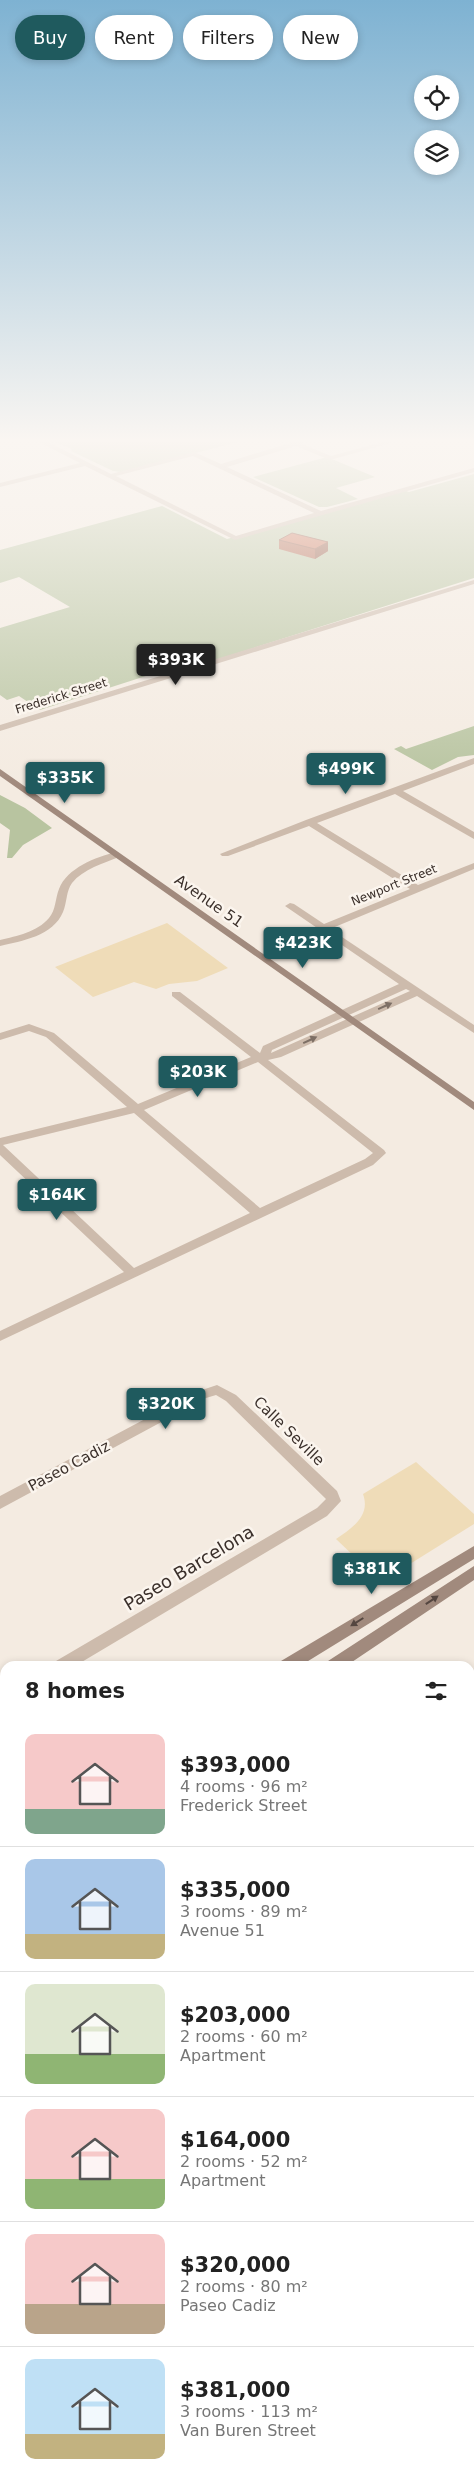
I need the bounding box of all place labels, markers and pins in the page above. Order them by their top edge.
pin: $393K [141,644,211,686]
pin: $499K [311,752,381,795]
pin: $335K [30,762,100,804]
pin: $423K [268,926,338,969]
pin: $203K [163,1056,233,1098]
pin: $164K [22,1178,92,1221]
pin: $320K [131,1388,201,1430]
pin: $381K [337,1552,407,1595]

